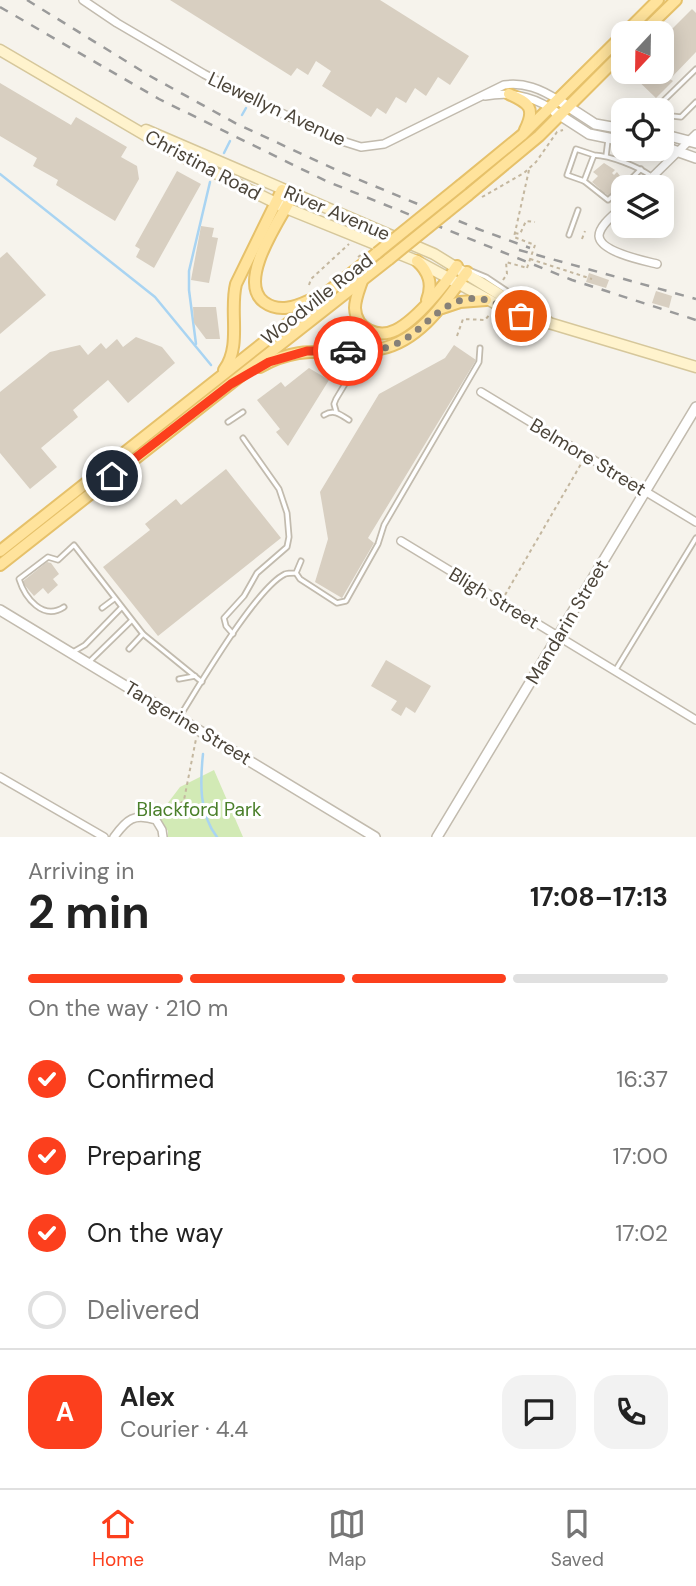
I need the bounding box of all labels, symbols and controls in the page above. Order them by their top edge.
north arrow [611,21,674,84]
map controls [611,21,674,238]
street label: Llewellyn Avenue [204,66,350,152]
button: locate [611,98,674,161]
street label: Christina Road [141,124,265,206]
button: layers [611,175,674,238]
street label: River Avenue [280,179,394,247]
street label: Woodville Road [256,248,378,350]
pin [491,286,551,346]
icon: bag [502,297,540,335]
courier [313,316,383,386]
icon: car [329,332,367,370]
street label: Belmore Street [525,413,651,501]
pin [82,446,142,506]
icon: home [93,457,131,495]
street label: Mandarin Street [520,555,614,689]
street label: Bligh Street [444,561,544,635]
street label: Tangerine Street [120,675,256,771]
park label: Blackford Park [137,797,262,822]
text: Arriving in [28,856,134,886]
text: 17:08–17:13 [530,880,668,914]
text: 2 min [28,882,150,942]
text: On the way · 210 m [28,993,228,1023]
icon: check [28,1060,66,1098]
text: Confirmed [87,1062,214,1096]
text: 16:37 [616,1064,668,1094]
icon: check [28,1137,66,1175]
text: Preparing [87,1139,202,1173]
text: 17:00 [612,1141,668,1171]
icon: check [28,1214,66,1252]
text: On the way [87,1216,223,1250]
text: 17:02 [615,1218,668,1248]
text: Delivered [87,1293,200,1327]
button: chat [502,1375,576,1449]
button: phone [594,1375,668,1449]
text: Alex [120,1380,175,1414]
text: A [56,1395,74,1429]
text: Courier · 4.4 [120,1414,248,1444]
tab: Home [92,1505,144,1572]
tab: Map [328,1505,366,1572]
tab: Saved [551,1505,604,1572]

